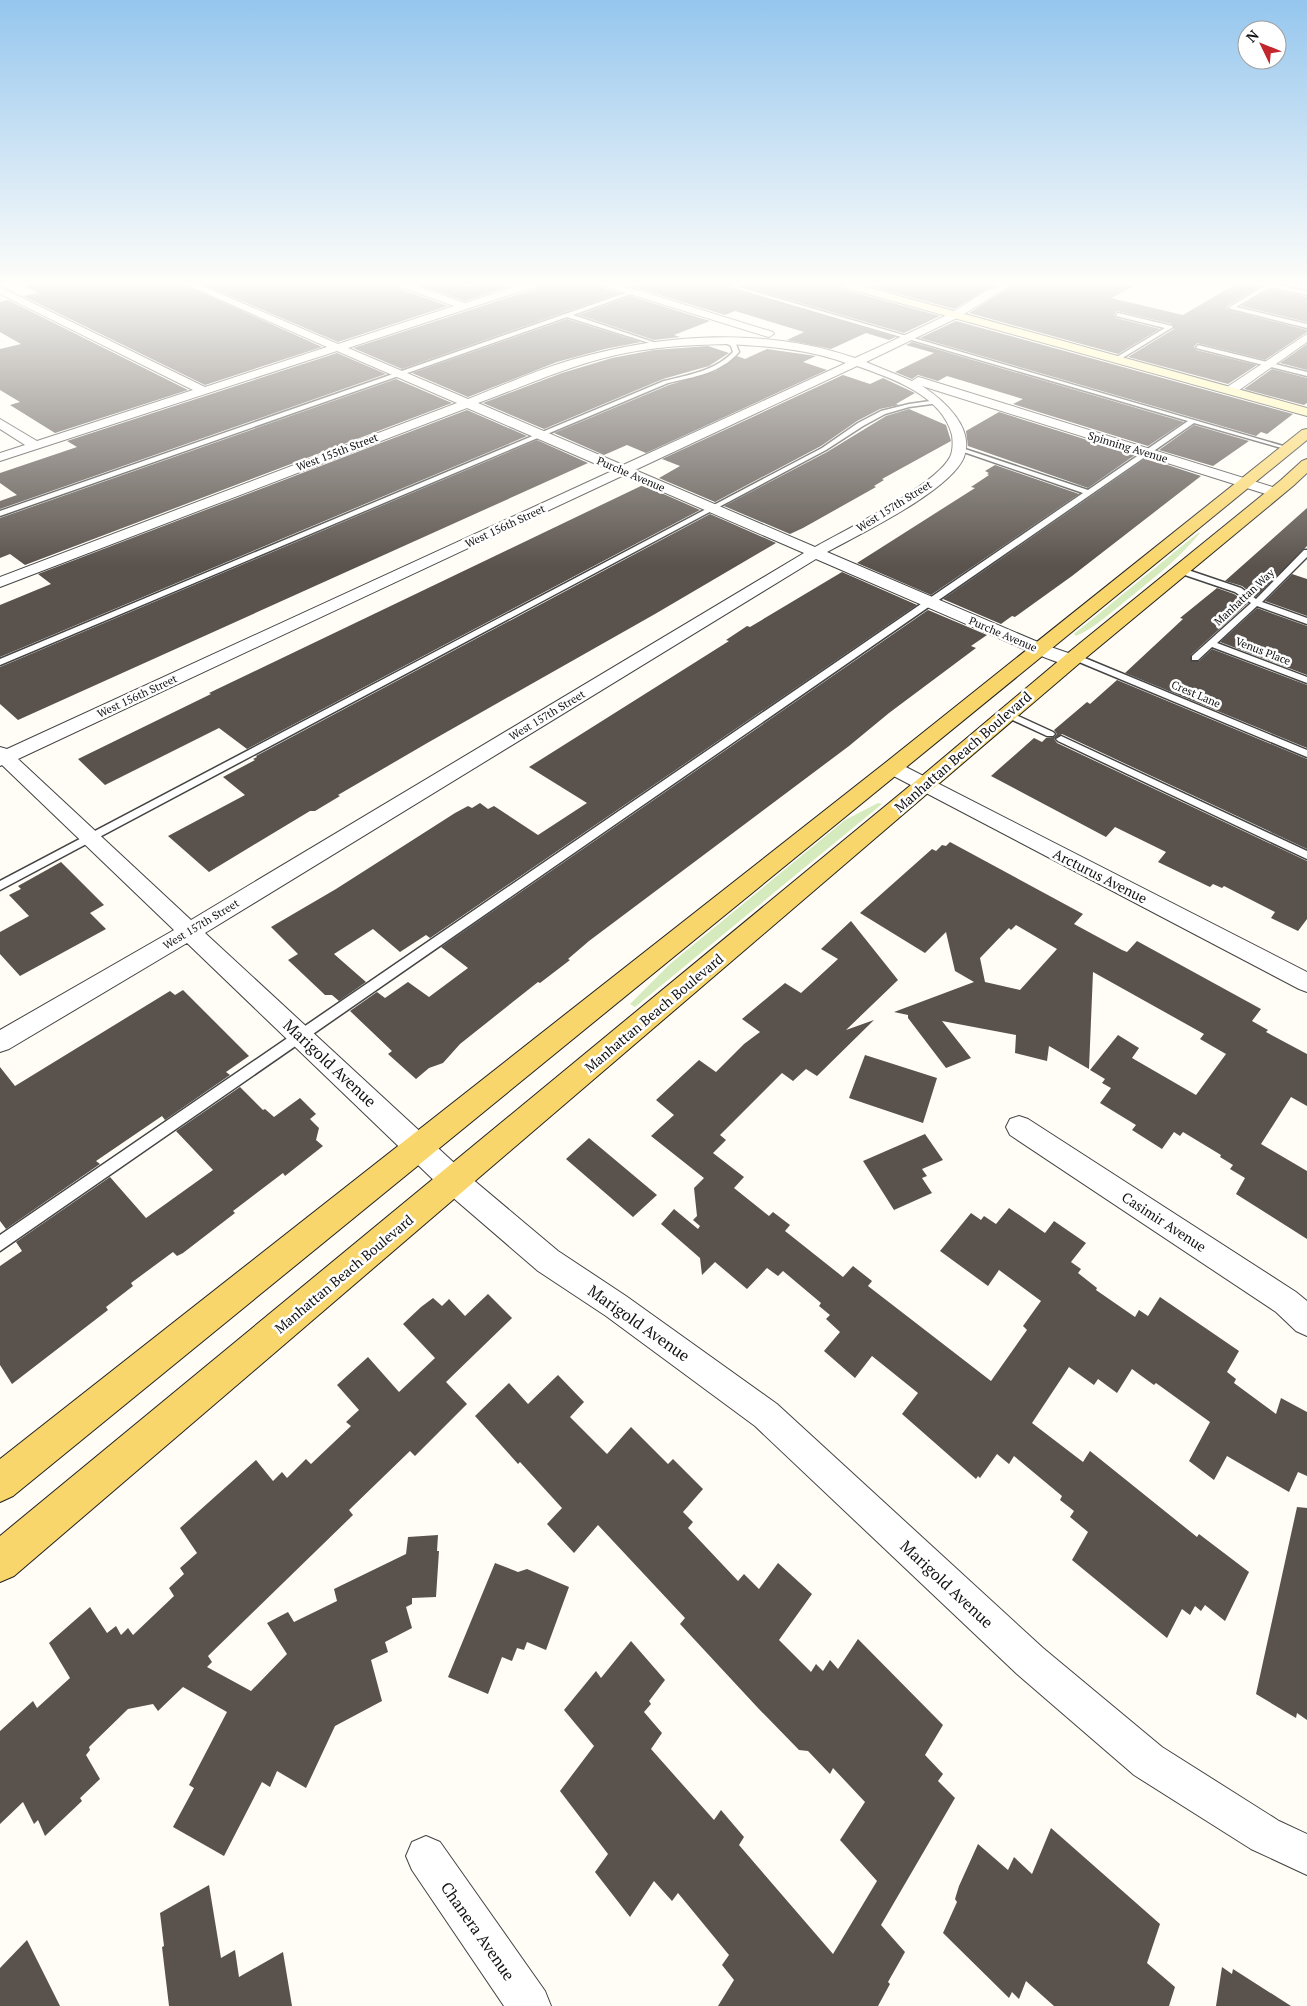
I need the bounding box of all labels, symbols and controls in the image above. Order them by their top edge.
north arrow [1237,20,1287,70]
text: N [1242,25,1263,46]
street label: Spinning Avenue [1086,428,1170,466]
street label: West 155th Street [294,430,380,474]
street label: Purche Avenue [595,453,668,495]
street label: West 157th Street [854,477,934,535]
street label: West 156th Street [463,501,547,551]
street label: Manhattan Way [1211,565,1277,628]
street label: Purche Avenue [967,613,1040,655]
street label: Venus Place [1233,634,1293,668]
street label: West 156th Street [95,671,179,721]
street label: Crest Lane [1169,677,1223,711]
street label: West 157th Street [506,687,588,743]
street label: Manhattan Beach Boulevard [890,687,1035,816]
street label: Arcturus Avenue [1050,844,1150,907]
street label: West 157th Street [160,896,242,952]
street label: Manhattan Beach Boulevard [580,949,727,1076]
street label: Marigold Avenue [279,1014,381,1112]
street label: Casimir Avenue [1118,1187,1210,1256]
street label: Manhattan Beach Boulevard [270,1210,417,1337]
street label: Marigold Avenue [584,1280,694,1366]
street label: Marigold Avenue [896,1535,998,1633]
street label: Chanera Avenue [436,1877,520,1985]

